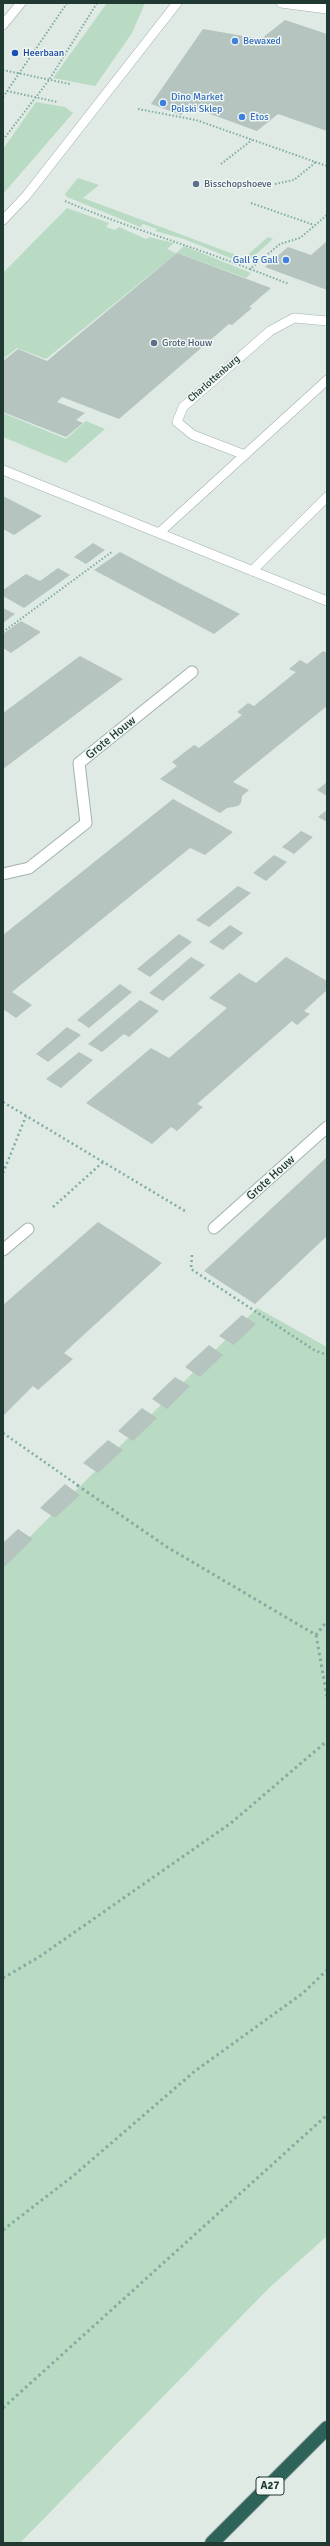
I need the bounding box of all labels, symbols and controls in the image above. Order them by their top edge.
place label: Bewaxed [243,35,281,47]
marker: Bewaxed [230,36,240,46]
place label: Heerbaan [23,47,64,59]
marker: Heerbaan [10,48,20,58]
place label: Dino Market Polski Sklep [171,91,223,114]
marker: Dino Market Polski Sklep [158,98,168,108]
place label: Etos [250,111,269,123]
marker: Etos [237,112,247,122]
place label: Bisschopshoeve [204,178,271,190]
marker: Bisschopshoeve [191,179,201,189]
place label: Gall & Gall [233,254,278,266]
marker: Gall & Gall [281,255,291,265]
place label: Grote Houw [162,337,212,349]
marker: Grote Houw [149,338,159,348]
street label: Charlottenburg [185,353,243,405]
street label: Grote Houw [83,713,139,763]
street label: Grote Houw [244,1152,298,1204]
road number: A27 [256,2477,284,2495]

